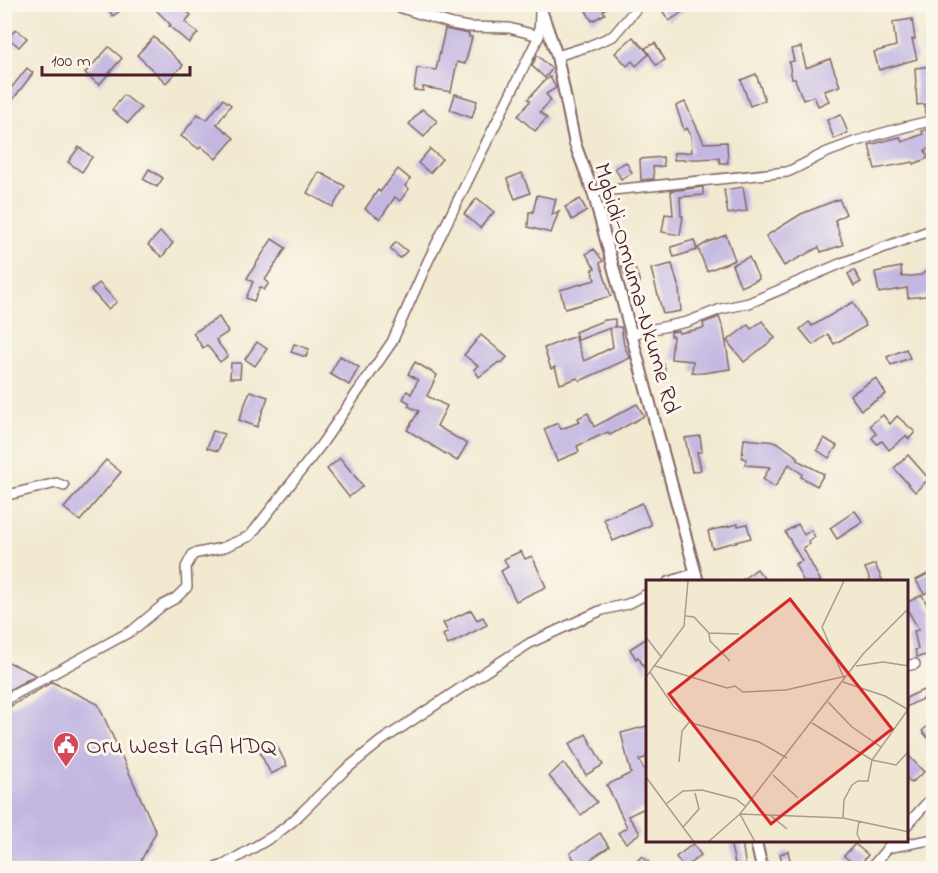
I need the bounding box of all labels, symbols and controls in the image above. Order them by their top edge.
scale bar [42,39,190,77]
text: 100 m [51,49,91,75]
street label: Mgbidi-Omuma-Nkume Rd [583,159,688,419]
inset map [646,580,908,843]
public building icon: Oru West LGA HDQ [51,730,81,768]
place label: Oru West LGA HDQ [86,730,277,765]

